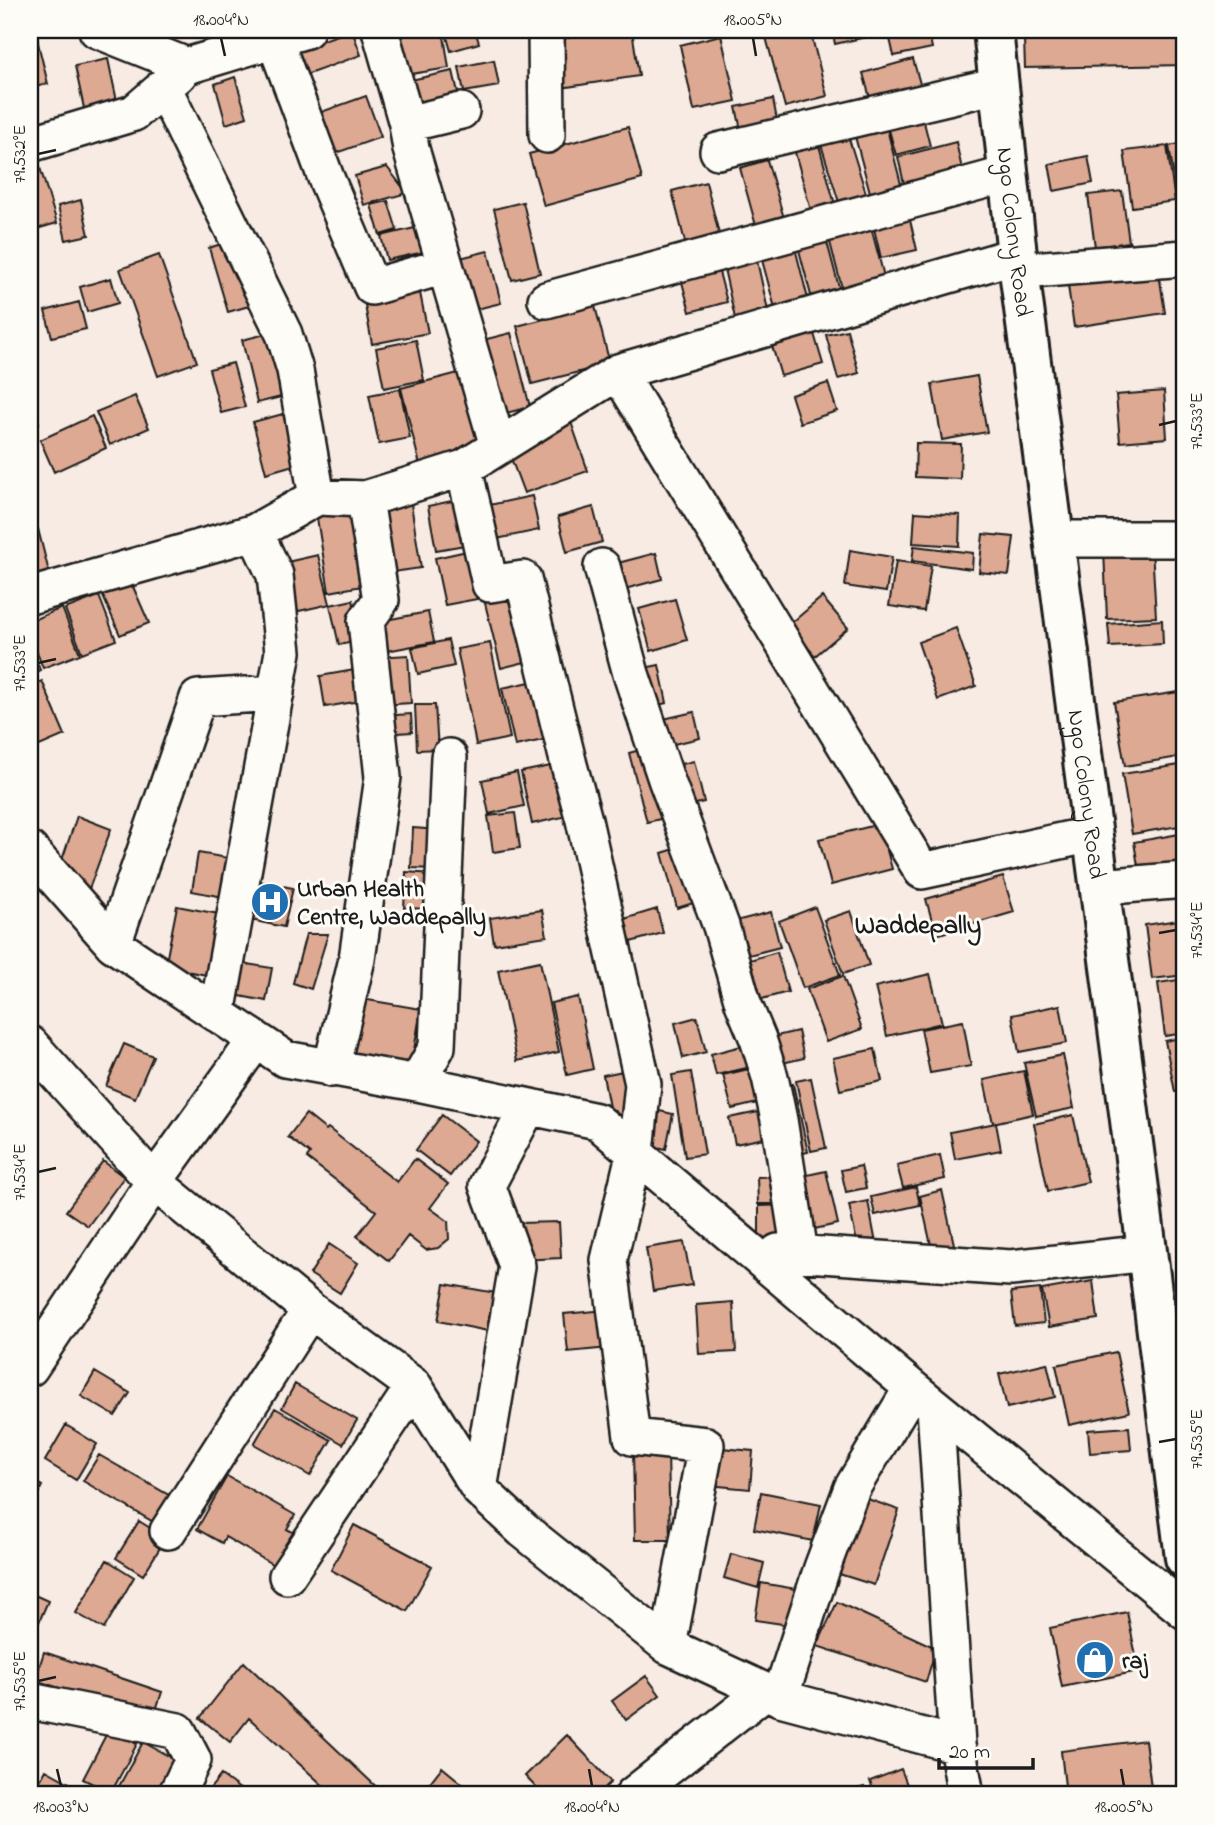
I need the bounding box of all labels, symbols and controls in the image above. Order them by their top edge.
text: 18.004°N [193,8,249,34]
text: 18.005°N [724,8,782,34]
text: 79.532°E [8,124,34,183]
street label: Ngo Colony Road [986,146,1040,319]
text: 79.533°E [1185,392,1211,450]
text: 79.533°E [8,634,34,692]
street label: Ngo Colony Road [1057,708,1113,882]
place label: Urban Health Centre, Waddepally [297,873,486,937]
hospital icon: Urban Health Centre, Waddepally [249,881,291,923]
text: 79.534°E [1185,901,1211,959]
district label: Waddepally [855,908,981,946]
text: 79.534°E [8,1143,34,1201]
text: 79.535°E [1185,1409,1211,1469]
shop icon: raj [1074,1639,1116,1681]
place label: raj [1122,1645,1148,1680]
text: 79.535°E [8,1651,34,1711]
scale bar [939,1727,1033,1771]
text: 20 m [949,1738,990,1768]
text: 18.003°N [33,1795,89,1821]
text: 18.004°N [564,1795,620,1821]
text: 18.005°N [1095,1795,1153,1821]

